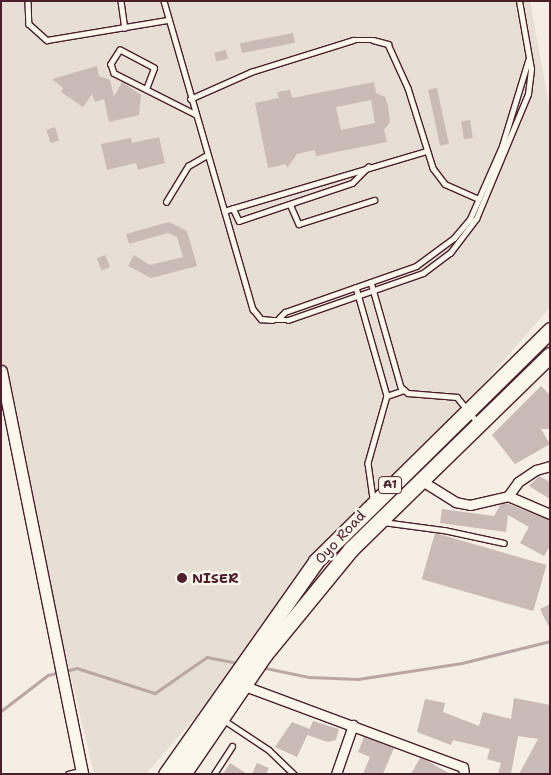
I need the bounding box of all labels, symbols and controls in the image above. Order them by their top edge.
road number: A1 [378,476,402,494]
street label: Oyo Road [311,507,369,567]
place label: NISER [192,570,238,586]
marker: NISER [176,572,188,584]

